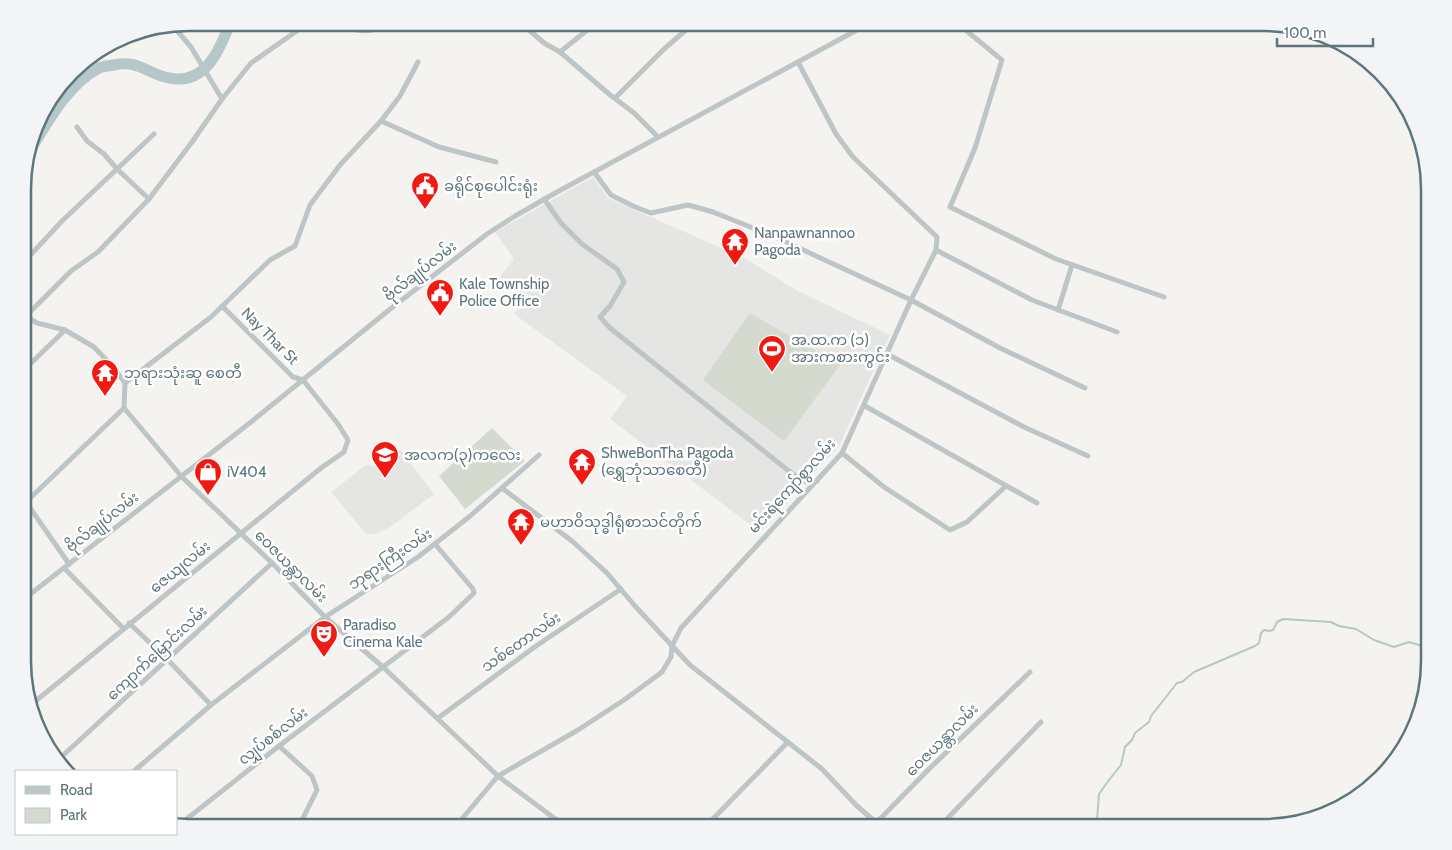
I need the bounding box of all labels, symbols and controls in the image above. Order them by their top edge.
scale bar [1277,15,1373,47]
text: 100 m [1284,24,1326,42]
public building icon: ခရိုင်စုပေါင်းရုံး [410,171,440,210]
place label: ခရိုင်စုပေါင်းရုံး [444,176,538,198]
place label: Nanpawnannoo Pagoda [754,224,855,259]
temple icon: Nanpawnannoo Pagoda [720,227,750,266]
street label: ဗိုလ်ချုပ်လမ်း [379,236,462,307]
place label: Kale Township Police Office [459,275,549,310]
public building icon: Kale Township Police Office [425,278,455,317]
street label: Nay Thar St [238,304,302,368]
place label: အ.ထ.က (၁) အားကစားကွင်း [791,331,890,368]
sports icon: အ.ထ.က (၁) အားကစားကွင်း [757,334,787,373]
temple icon: ဘုရားသုံးဆူ စေတီ [90,358,120,397]
place label: ဘုရားသုံးဆူ စေတီ [124,363,242,385]
street label: မင်းရဲကျော်စွာလမ်း [744,434,842,539]
school or university icon: အလက(၃)ကလေး [370,440,400,479]
place label: ShweBonTha Pagoda (ရွှေဘုံသာစေတီ) [601,444,734,482]
place label: အလက(၃)ကလေး [404,446,521,467]
temple icon: ShweBonTha Pagoda (ရွှေဘုံသာစေတီ) [567,447,597,486]
shop icon: iV404 [193,457,223,496]
place label: iV404 [227,463,267,481]
street label: ဗိုလ်ချုပ်လမ်း [61,487,144,558]
temple icon: မဟာဝိသုဒ္ဓါရုံစာသင်တိုက် [506,507,536,546]
place label: မဟာဝိသုဒ္ဓါရုံစာသင်တိုက် [540,512,702,534]
street label: ဘုရားကြီးလမ်း [344,524,437,596]
street label: ဝေဇယန္တာလမ်း [249,525,332,608]
street label: ဇေယျလမ်း [146,536,216,599]
street label: ကျောက်မြောင်းလမ်း [102,601,213,706]
street label: သစ်တောလမ်း [478,607,564,676]
place label: Paradiso Cinema Kale [343,616,423,651]
theatre icon: Paradiso Cinema Kale [309,619,339,658]
street label: ဝေဇယန္တာလမ်း [901,699,984,782]
street label: လျှပ်စစ်လမ်း [234,702,313,771]
legend [15,770,178,835]
text: Road [60,781,93,799]
text: Park [60,806,87,824]

